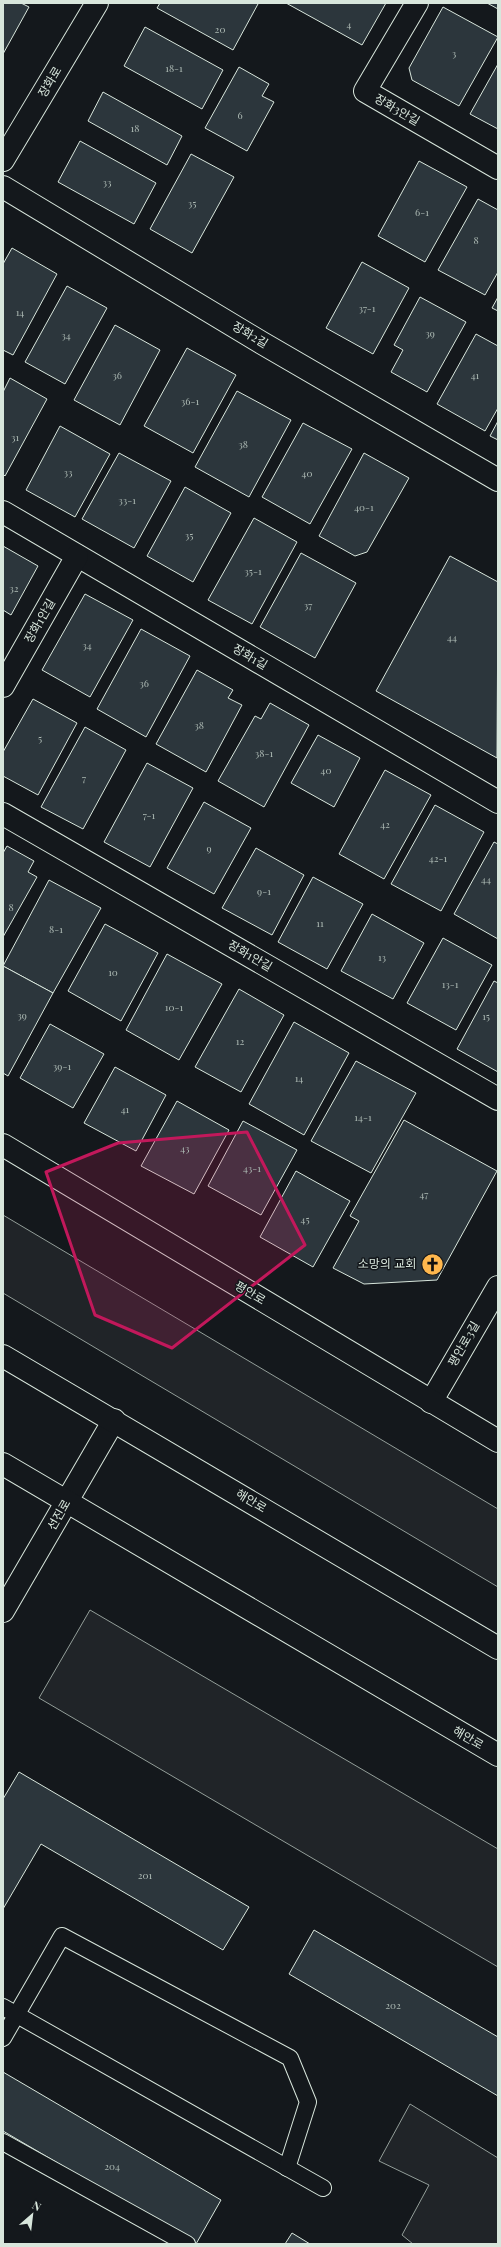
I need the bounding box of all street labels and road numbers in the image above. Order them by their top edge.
street label: 장화로 [34,63,65,100]
street label: 장화3안길 [372,90,423,128]
street label: 장화2길 [230,317,271,351]
street label: 장화1안길 [20,595,58,646]
street label: 장화1길 [230,640,271,672]
street label: 장화1안길 [225,936,276,974]
street label: 평안로 [232,1277,269,1308]
street label: 평안로3길 [444,1318,482,1369]
street label: 해안로 [233,1485,270,1516]
street label: 선진로 [43,1496,73,1533]
street label: 해안로 [450,1722,487,1752]

